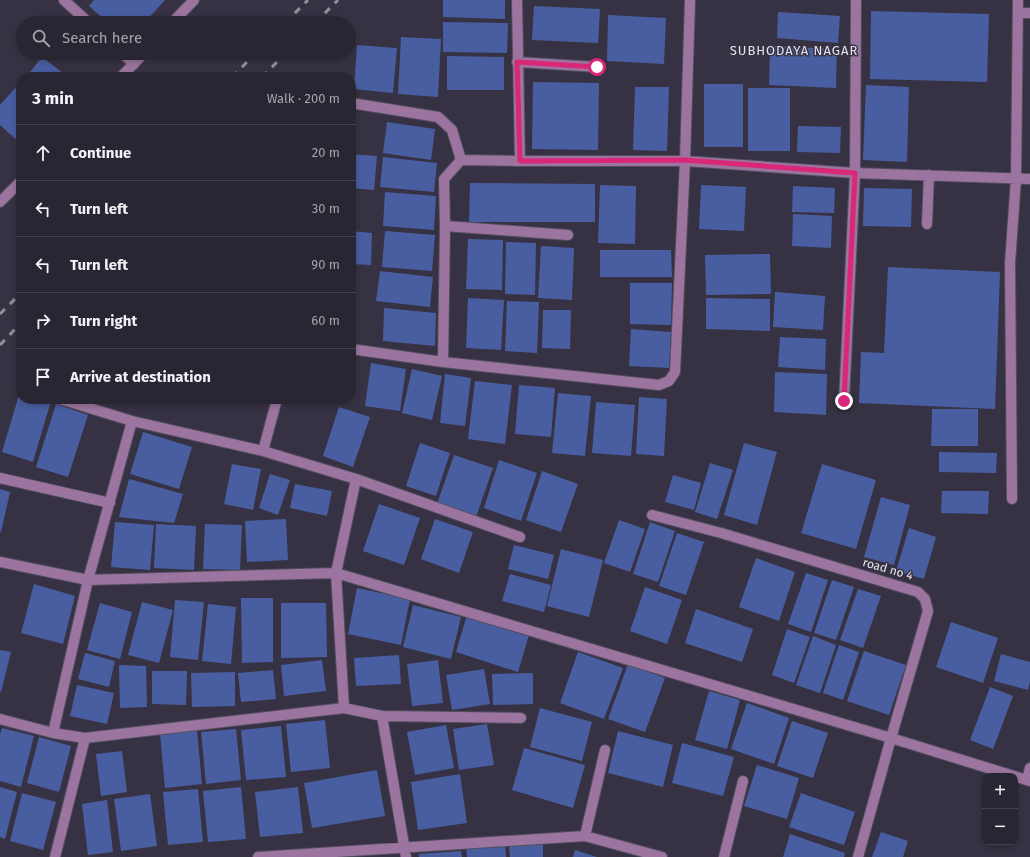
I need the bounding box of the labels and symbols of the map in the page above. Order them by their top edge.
district label: SUBHODAYA NAGAR [730,43,858,58]
route start [588,58,606,76]
route end [835,392,853,410]
street label: road no 4 [861,555,915,583]

